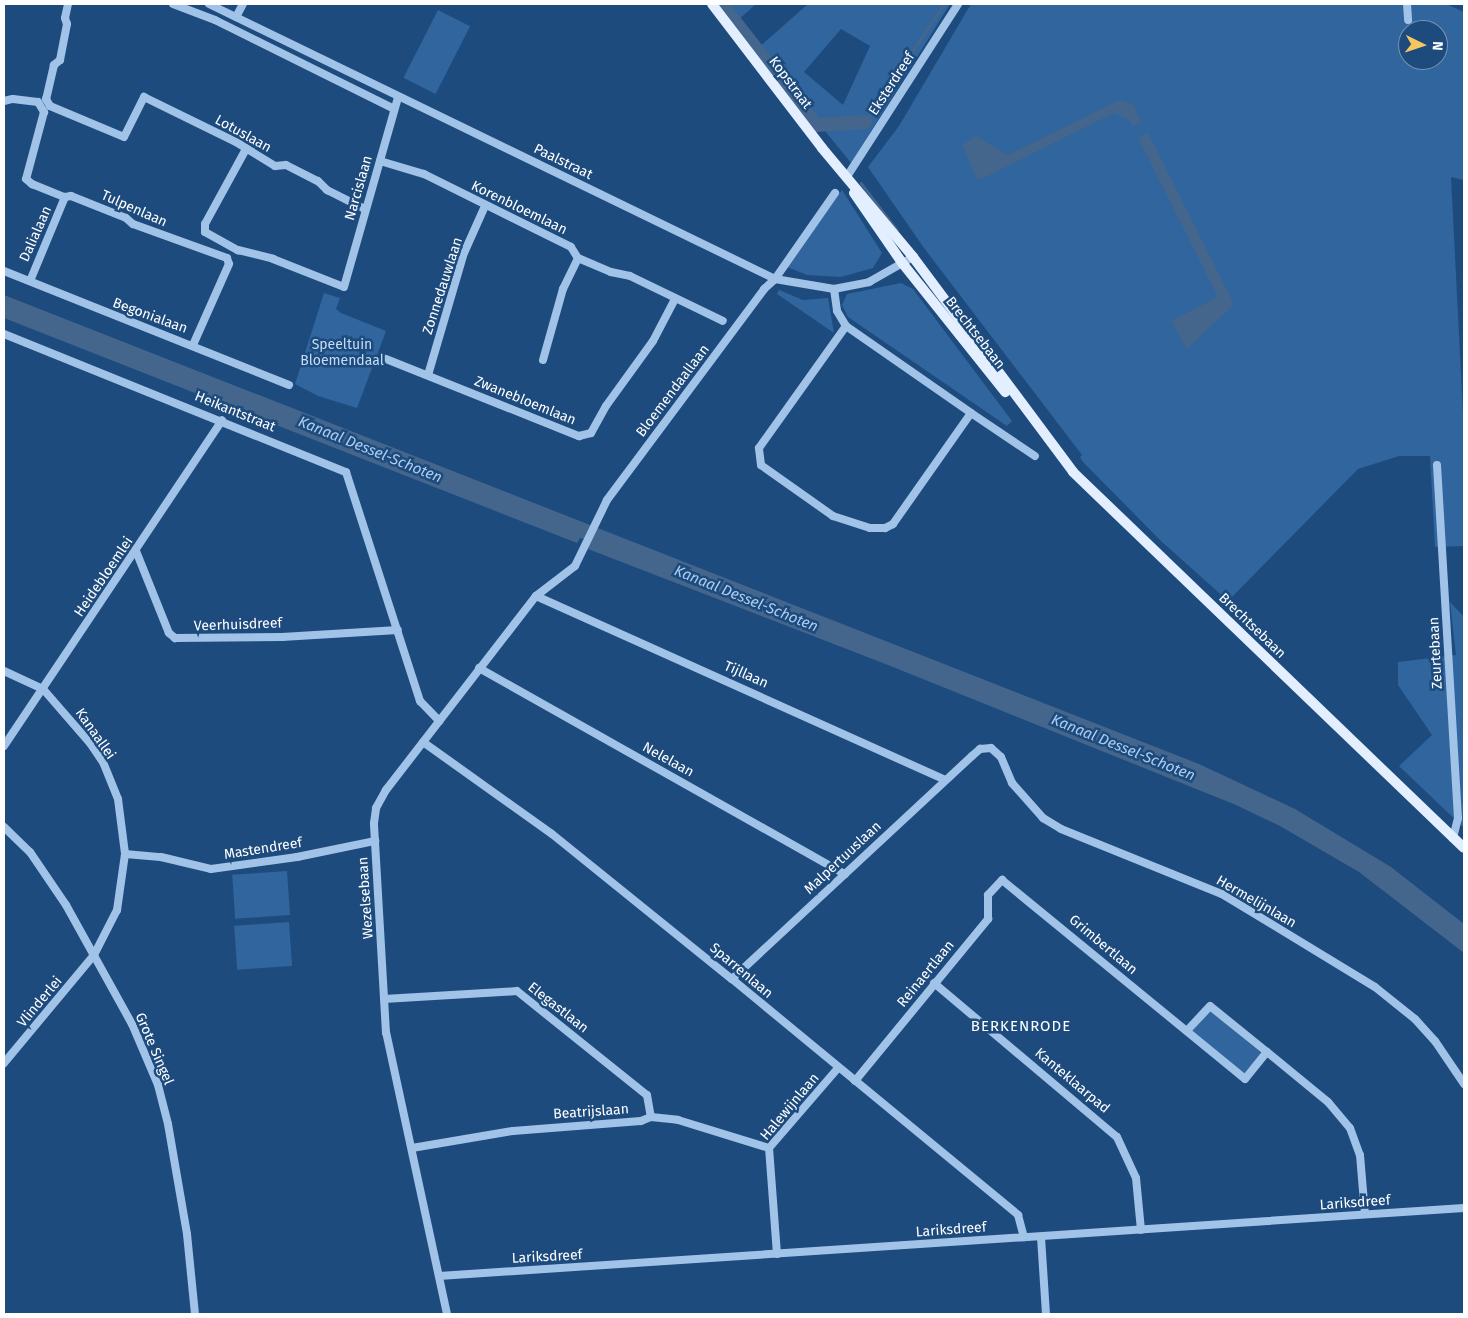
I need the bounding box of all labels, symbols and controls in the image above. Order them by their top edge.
north arrow [1398,20,1448,70]
text: N [1429,41,1446,51]
street label: Eksterdreef [865,49,919,119]
street label: Kopstraat [765,53,815,113]
street label: Lotuslaan [212,112,274,156]
street label: Paalstraat [531,141,595,183]
street label: Narcislaan [342,154,376,222]
street label: Korenbloemlaan [468,178,570,238]
street label: Tulpenlaan [98,187,170,231]
street label: Dalialaan [16,204,56,264]
street label: Zonnedauwlaan [419,235,467,337]
street label: Brechtsebaan [942,294,1008,372]
street label: Begonialaan [110,295,190,337]
park label: Speeltuin Bloemendaal [300,337,384,370]
street label: Bloemendaallaan [633,342,713,440]
street label: Zwanebloemlaan [472,373,578,429]
street label: Heikantstraat [192,388,278,436]
water label: Kanaal Dessel-Schoten [296,413,444,487]
street label: Heidebloemlei [71,534,137,620]
water label: Kanaal Dessel-Schoten [672,562,820,636]
street label: Brechtsebaan [1215,590,1289,662]
street label: Veerhuisdreef [194,615,282,635]
street label: Zeurtebaan [1426,617,1446,689]
street label: Tijllaan [721,658,771,692]
street label: Kanaallei [71,705,119,763]
water label: Kanaal Dessel-Schoten [1049,711,1197,785]
street label: Nelelaan [639,739,697,781]
street label: Malpertuuslaan [801,818,885,898]
street label: Mastendreef [223,835,303,863]
street label: Wezelsebaan [355,856,377,940]
street label: Hermelijnlaan [1213,872,1299,932]
street label: Grimbertlaan [1065,912,1141,978]
street label: Reinaertlaan [894,937,958,1011]
street label: Sparrenlaan [706,940,776,1002]
street label: Vlinderlei [14,973,66,1031]
street label: Elegastlaan [524,979,592,1037]
street label: Grote Singel [131,1010,177,1088]
district label: BERKENRODE [970,1018,1072,1036]
street label: Kanteklaarpad [1031,1045,1113,1117]
street label: Halewijnlaan [757,1070,823,1144]
street label: Beatrijslaan [553,1101,629,1123]
street label: Lariksdreef [1319,1192,1391,1214]
street label: Lariksdreef [915,1219,987,1241]
street label: Lariksdreef [511,1247,583,1267]

